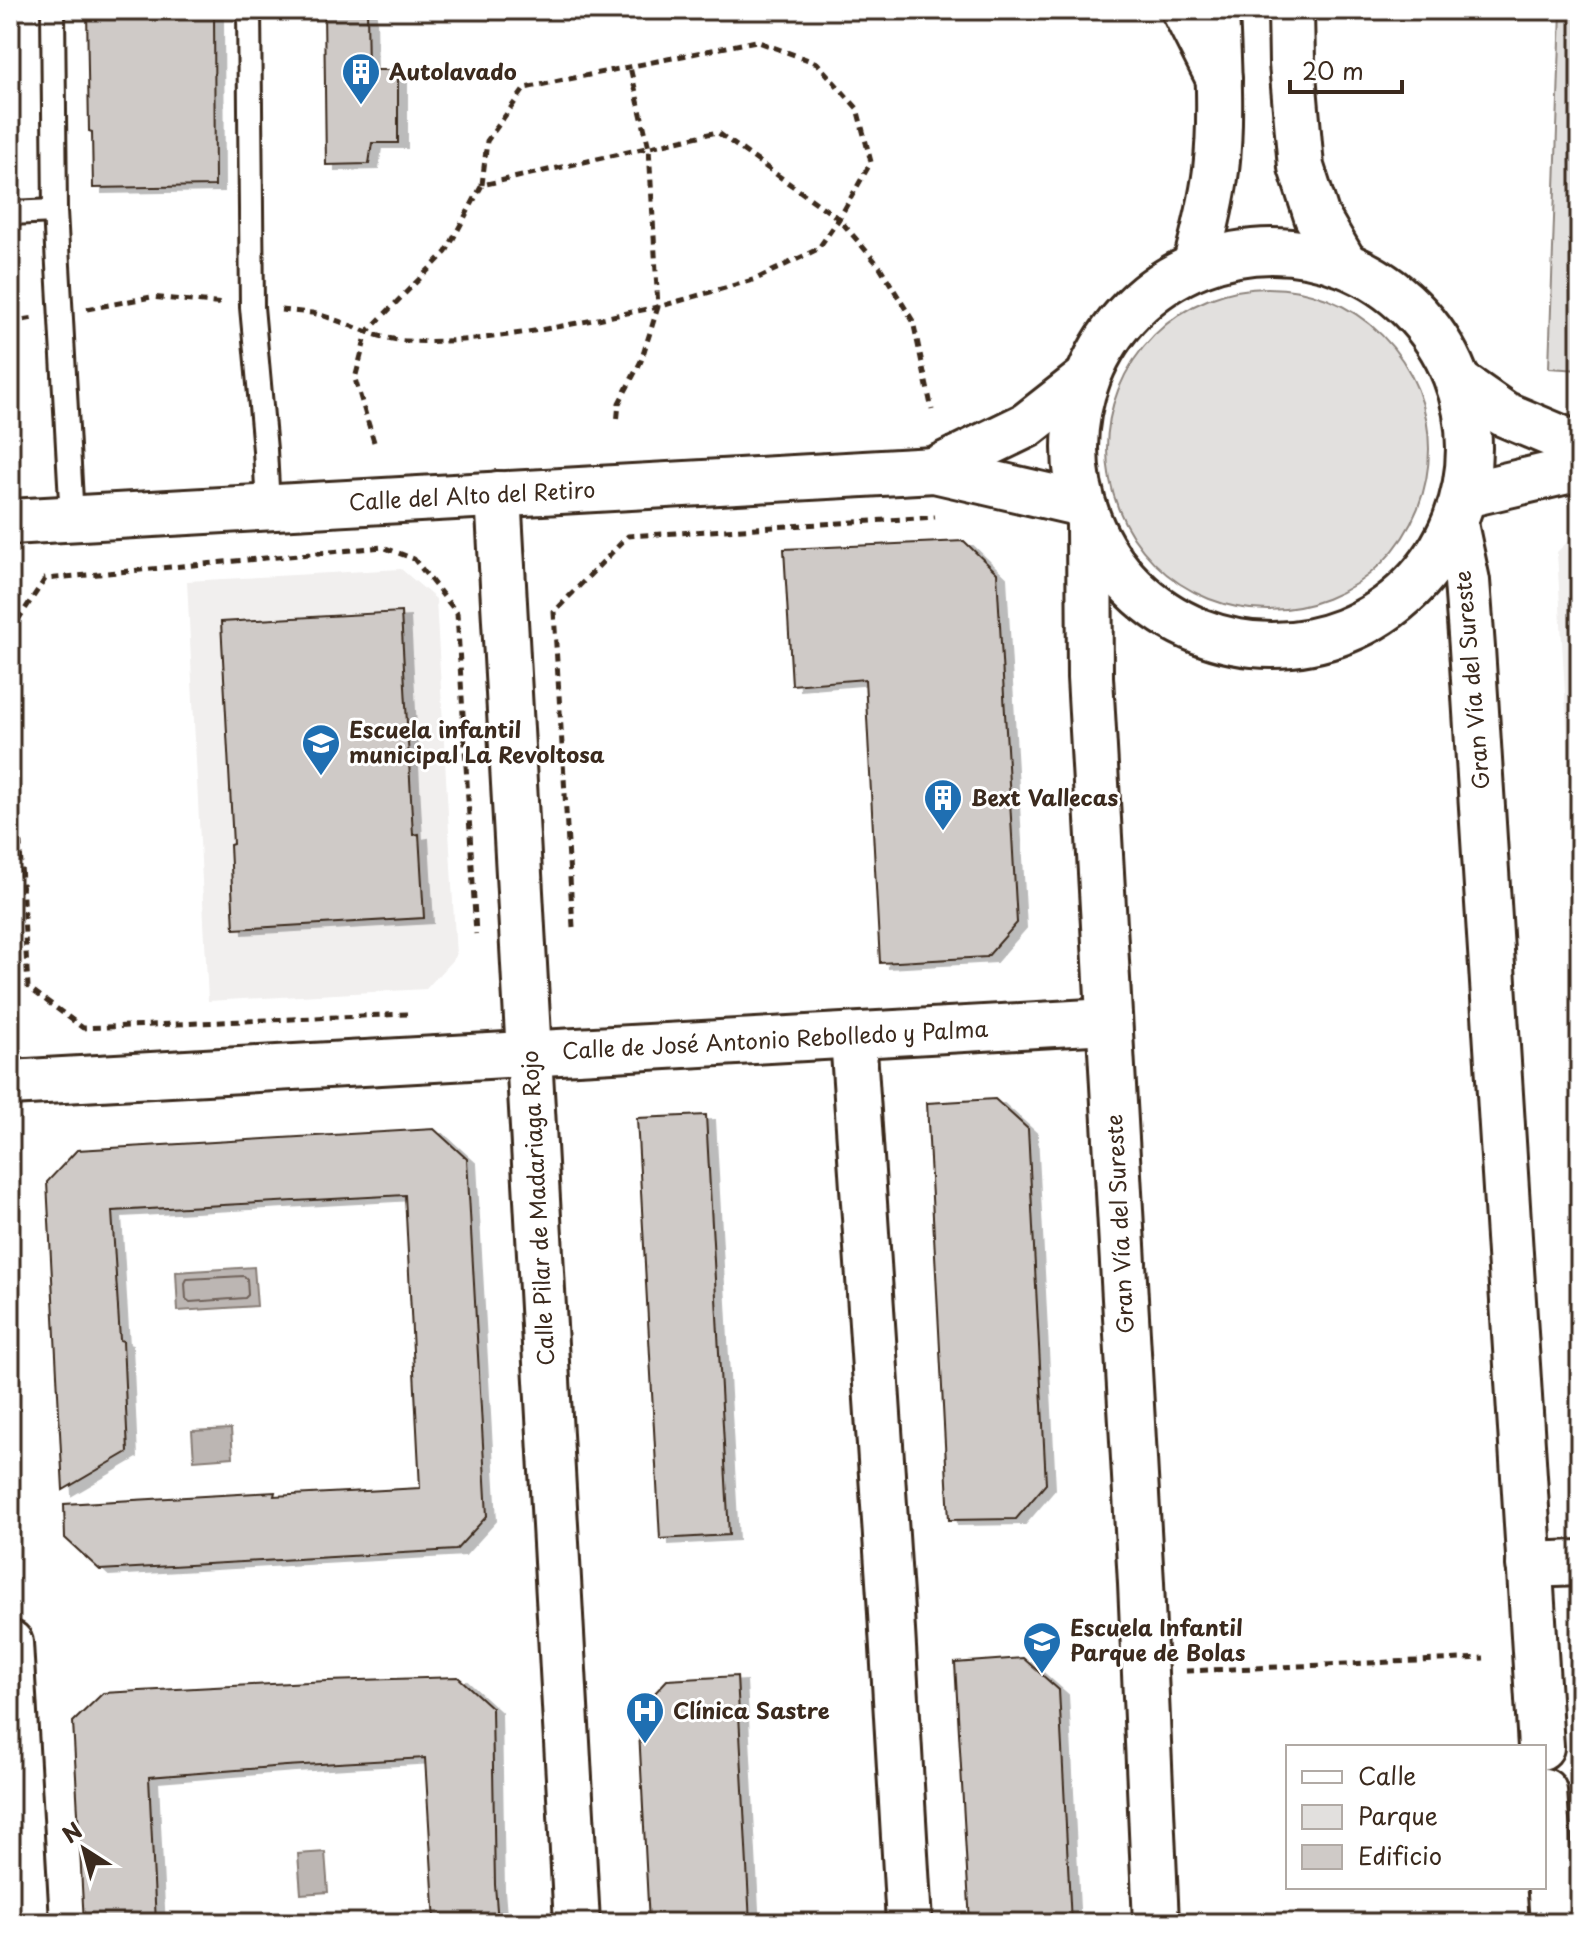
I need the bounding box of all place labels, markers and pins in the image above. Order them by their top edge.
building icon: Autolavado [340,51,382,106]
place label: Autolavado [389,54,517,87]
place label: Escuela infantil municipal La Revoltosa [349,712,605,770]
school or university icon: Escuela infantil municipal La Revoltosa [300,722,342,777]
building icon: Bext Vallecas [922,777,964,832]
place label: Bext Vallecas [971,780,1119,813]
place label: Escuela Infantil Parque de Bolas [1070,1610,1246,1668]
school or university icon: Escuela Infantil Parque de Bolas [1021,1620,1063,1675]
hospital icon: Clínica Sastre [624,1690,666,1745]
place label: Clínica Sastre [673,1693,830,1726]

